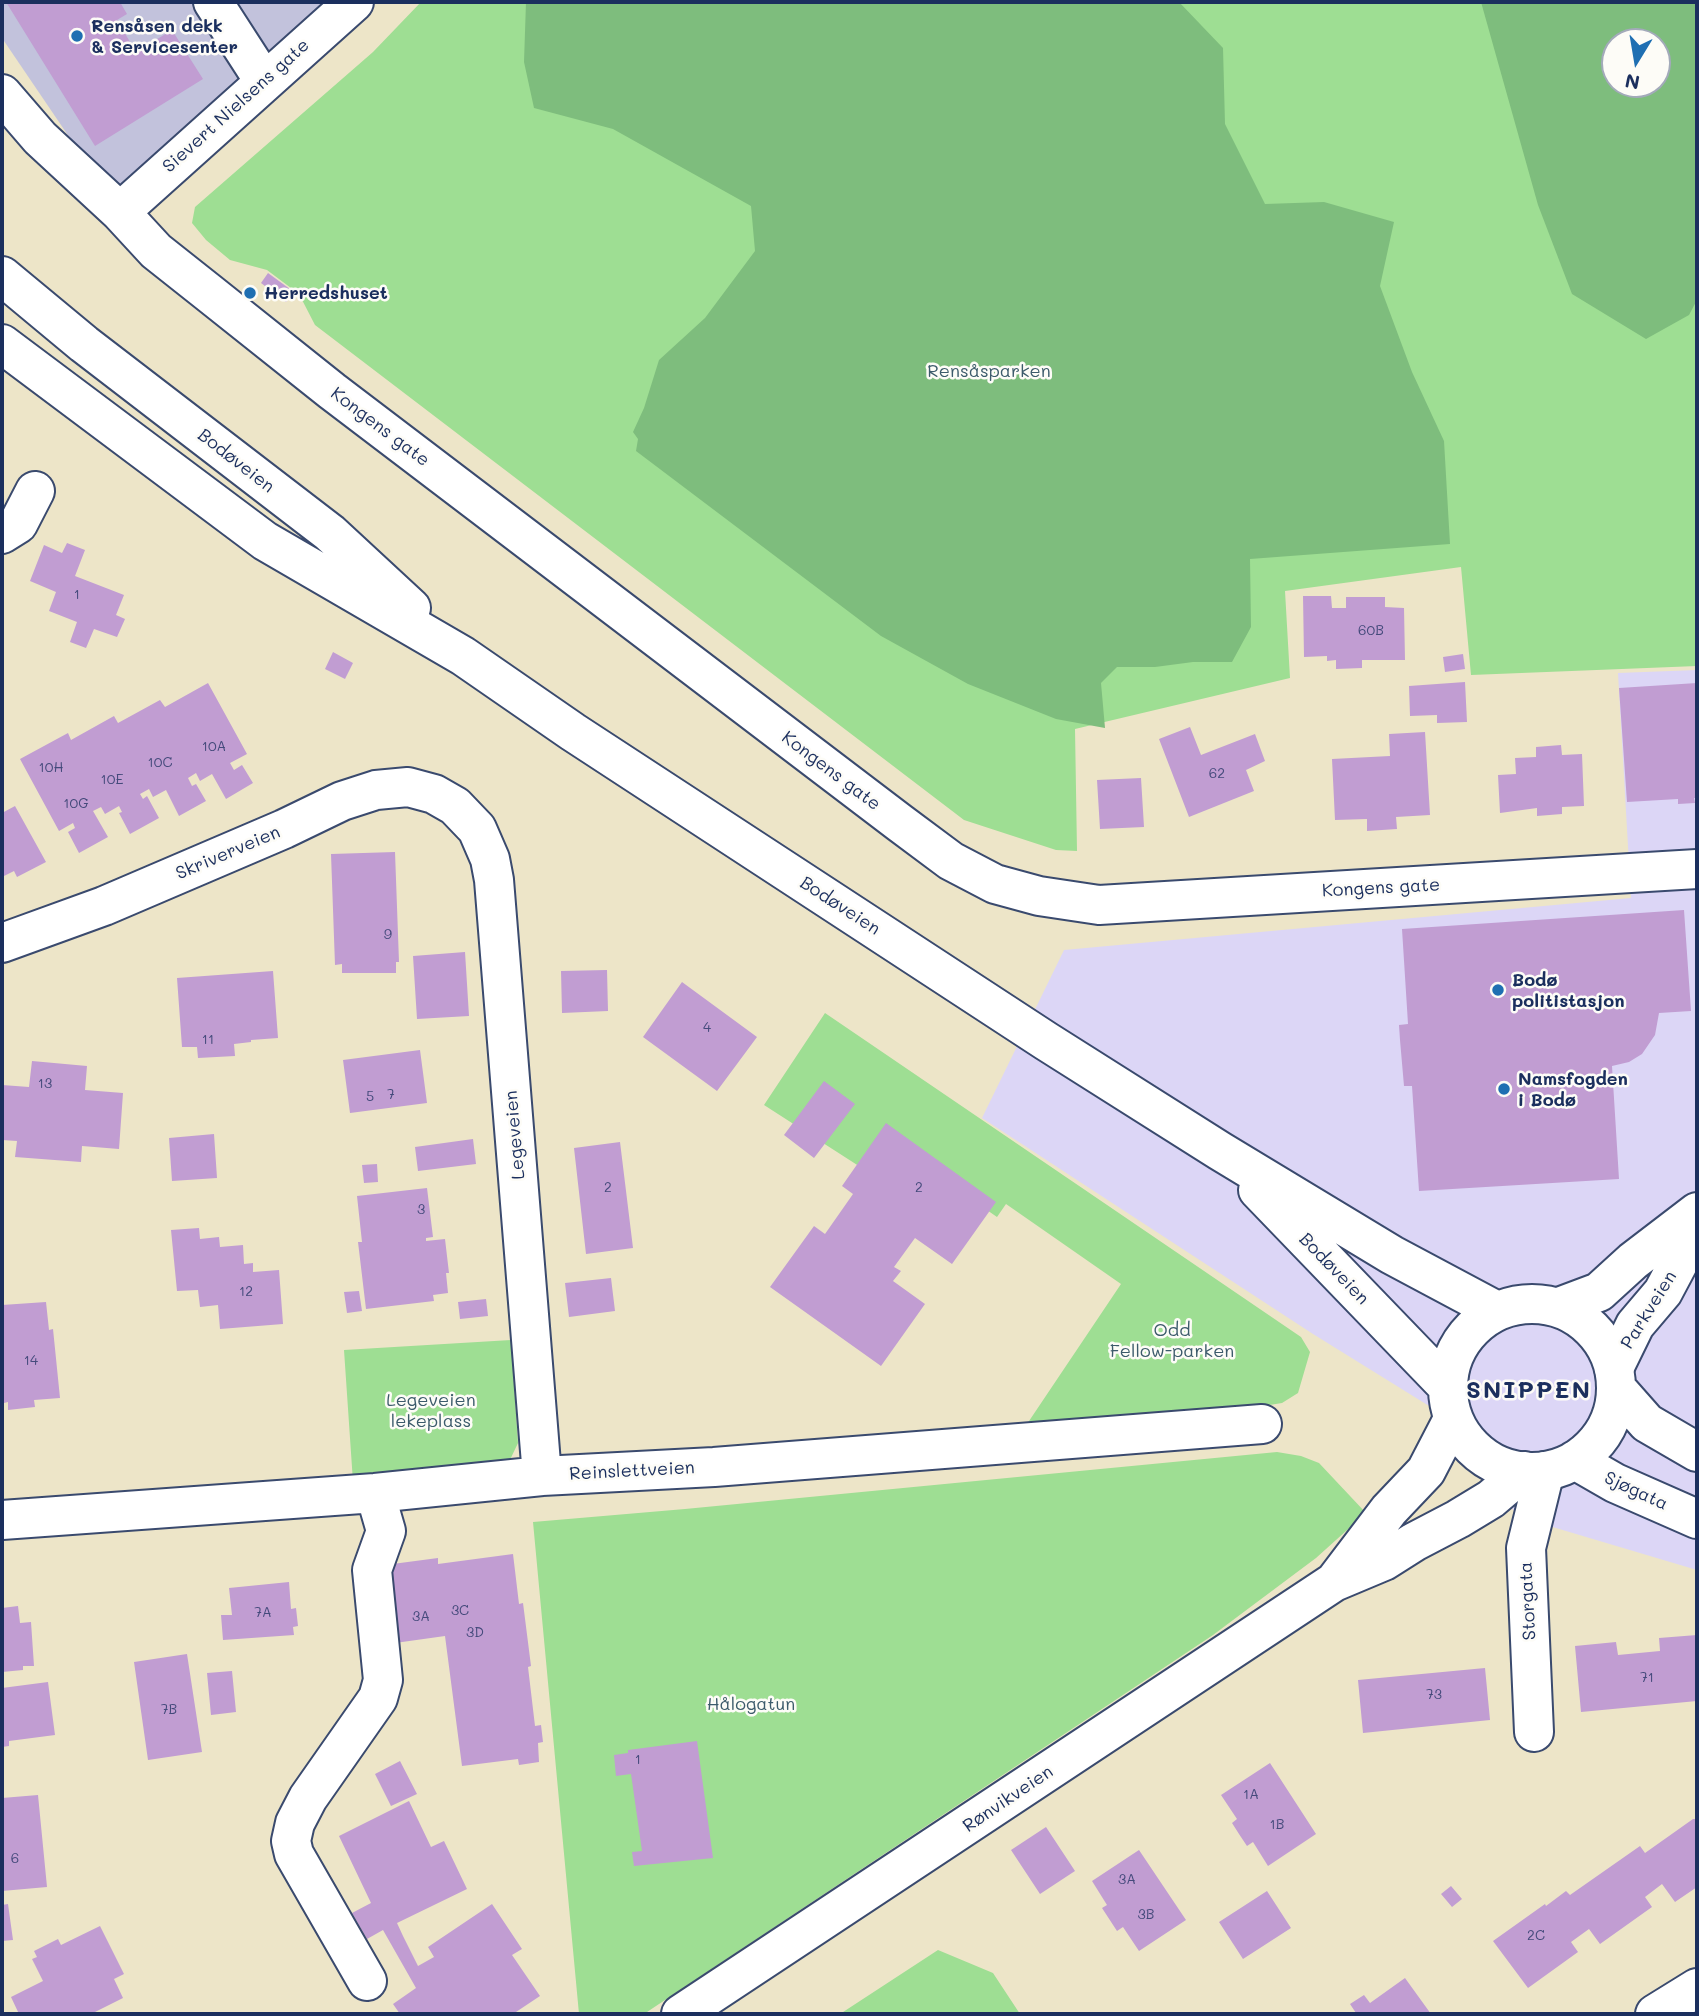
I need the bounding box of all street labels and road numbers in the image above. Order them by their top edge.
street label: Sievert Nielsens gate [158,35,314,177]
street label: Kongens gate [326,383,434,471]
street label: Bodøveien [193,424,279,498]
street label: Kongens gate [777,727,885,815]
street label: Skriverveien [173,821,283,885]
street label: Bodøveien [796,872,884,940]
street label: Kongens gate [1321,874,1441,902]
street label: Legeveien [500,1089,530,1181]
street label: Bodøveien [1295,1229,1373,1309]
street label: Parkveien [1617,1267,1681,1353]
street label: Reinslettveien [569,1457,695,1485]
street label: Sjøgata [1601,1467,1671,1515]
street label: Storgata [1515,1561,1541,1641]
street label: Rønvikveien [959,1761,1057,1837]

